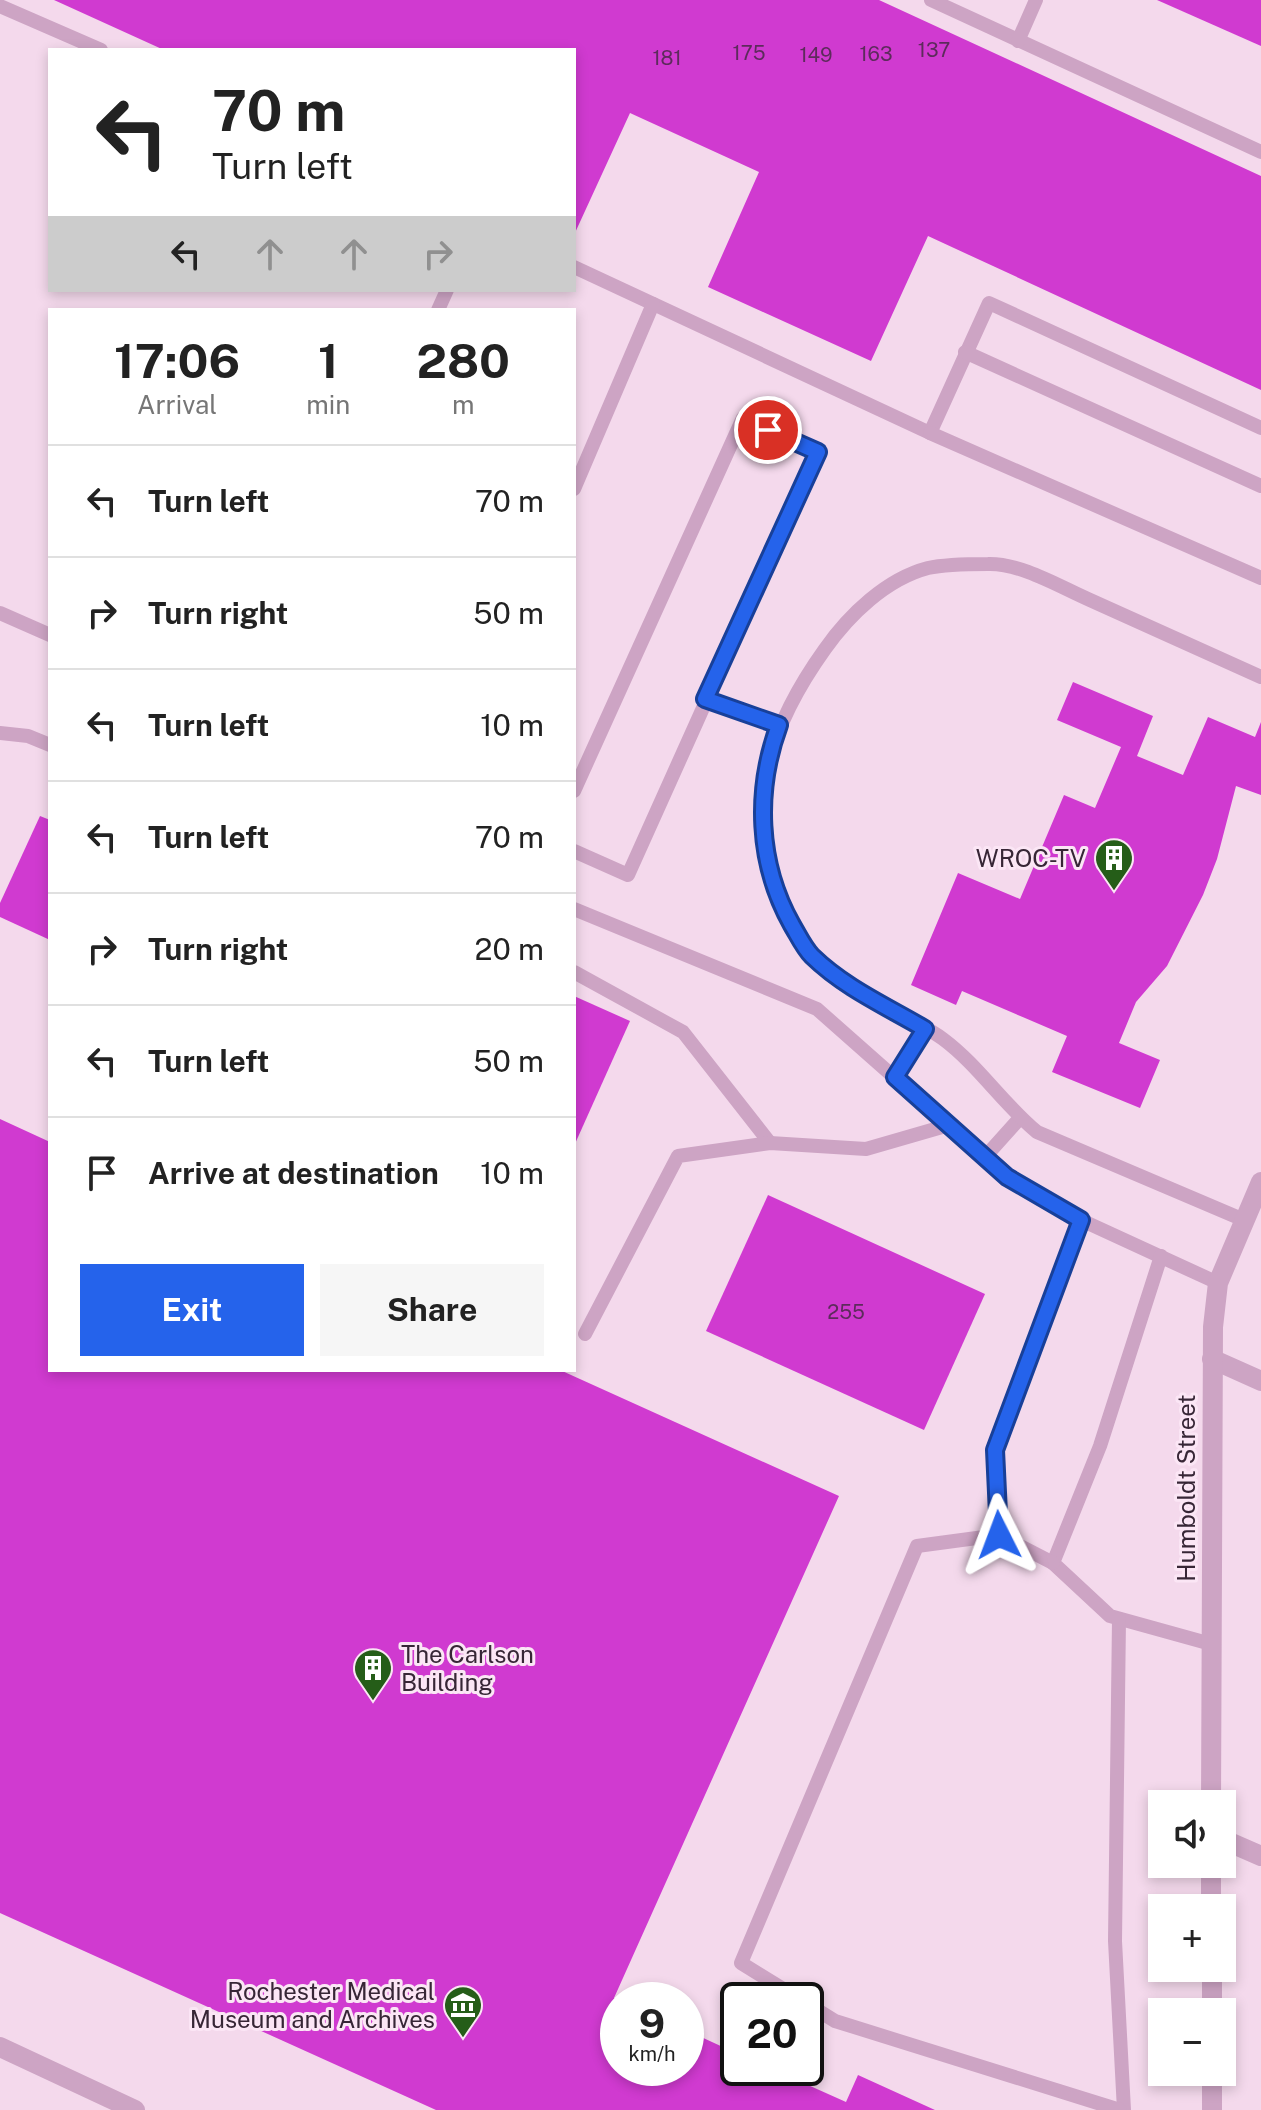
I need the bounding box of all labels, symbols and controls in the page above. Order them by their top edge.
house number: 137 [918,38,950,62]
house number: 175 [733,41,765,65]
house number: 163 [859,42,893,66]
house number: 149 [799,43,833,67]
house number: 181 [652,46,682,70]
text: 70 m [212,78,345,144]
icon: left [80,80,184,184]
text: Turn left [212,145,353,187]
icon: left [164,232,208,276]
icon: ahead [248,232,292,276]
icon: ahead [332,232,376,276]
icon: right [416,232,460,276]
text: 17:06 [114,332,240,389]
text: 1 [318,332,339,389]
text: 280 [416,332,510,389]
text: Arrival [137,389,217,420]
text: min [306,389,350,420]
text: m [452,389,474,420]
pin [734,396,802,464]
icon: arrive [746,408,790,452]
icon: left [80,479,124,523]
text: Turn left [148,483,269,519]
text: 70 m [475,483,544,519]
icon: right [80,591,124,635]
text: Turn right [148,595,288,631]
text: 50 m [473,595,544,631]
icon: left [80,703,124,747]
text: Turn left [148,707,269,743]
text: 10 m [480,707,544,743]
icon: left [80,815,124,859]
text: Turn left [148,819,269,855]
text: 70 m [475,819,544,855]
building icon: WROC-TV [1093,837,1135,892]
place label: WROC-TV [976,844,1086,872]
icon: right [80,927,124,971]
text: Turn right [148,931,288,967]
text: 20 m [475,931,544,967]
icon: left [80,1039,124,1083]
text: Turn left [148,1043,269,1079]
text: 50 m [473,1043,544,1079]
icon: arrive [80,1151,124,1195]
text: Arrive at destination [148,1155,439,1191]
text: 10 m [480,1155,544,1191]
button: Exit [80,1264,304,1356]
button: Share [320,1264,544,1356]
house number: 255 [827,1300,865,1324]
street label: Humboldt Street [1172,1394,1200,1582]
position arrow [957,1493,1041,1577]
place label: The Carlson Building [401,1640,534,1696]
building icon: The Carlson Building [352,1647,394,1702]
map controls [1148,1790,1236,2086]
button: sound [1148,1790,1236,1878]
button: + [1148,1894,1236,1982]
place label: Rochester Medical Museum and Archives [190,1977,435,2033]
speed limit sign: 20 [720,1982,824,2086]
museum icon: Rochester Medical Museum and Archives [442,1984,484,2039]
button: − [1148,1998,1236,2086]
text: 9 [639,2000,665,2047]
text: km/h [628,2042,676,2066]

